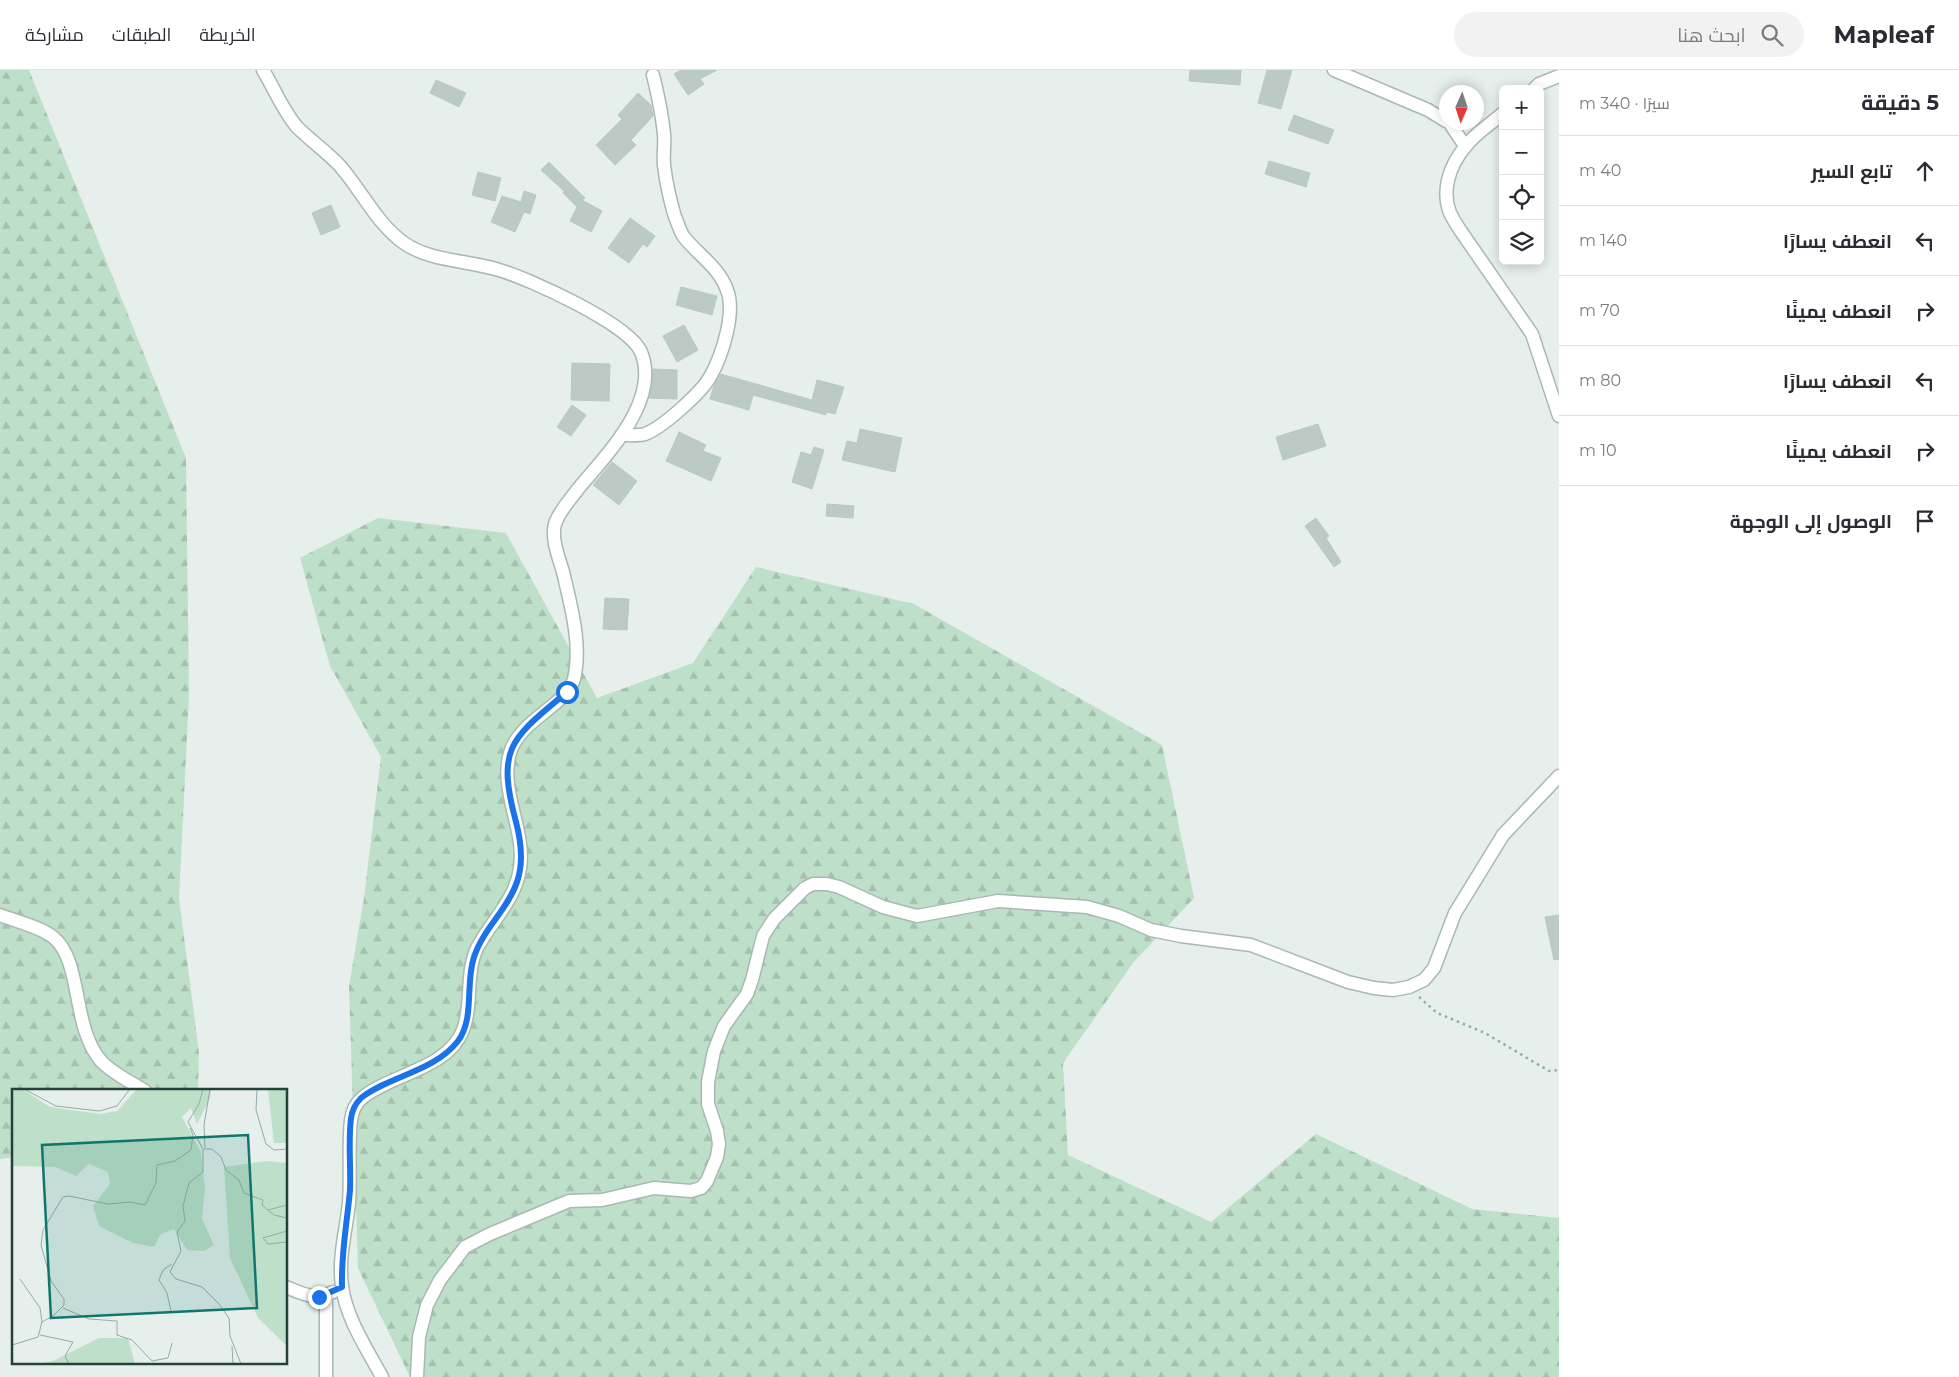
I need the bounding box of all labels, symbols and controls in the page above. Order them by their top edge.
search box [1454,12,1804,57]
text: Mapleaf [1834,20,1934,49]
icon: search [1758,21,1786,49]
text: مشاركة [25,24,84,46]
text: الطبقات [112,24,171,46]
text: الخريطة [199,24,256,46]
text: ابحث هنا [1677,24,1746,47]
north arrow [1439,85,1484,130]
map controls [1499,85,1544,265]
button: + [1499,85,1544,130]
text: 5 دقيقة [1861,90,1939,115]
text: سيرًا · 340 m [1579,94,1670,113]
button: − [1499,130,1544,175]
icon: ahead [1911,157,1939,185]
text: تابع السير [1811,160,1892,183]
text: 40 m [1579,161,1621,180]
button: locate [1499,175,1544,220]
button: layers [1499,220,1544,265]
icon: left [1911,227,1939,255]
text: انعطف يسارًا [1783,230,1892,253]
text: 140 m [1579,231,1627,250]
icon: right [1911,297,1939,325]
text: انعطف يمينًا [1785,300,1892,323]
text: 70 m [1579,301,1620,320]
icon: left [1911,367,1939,395]
text: انعطف يسارًا [1783,370,1892,393]
text: 80 m [1579,371,1621,390]
icon: right [1911,437,1939,465]
text: انعطف يمينًا [1785,440,1892,463]
text: 10 m [1579,441,1617,460]
icon: arrive [1911,507,1939,535]
text: الوصول إلى الوجهة [1730,510,1892,533]
route start [556,681,579,704]
inset map [12,1089,288,1364]
route end [308,1286,331,1309]

